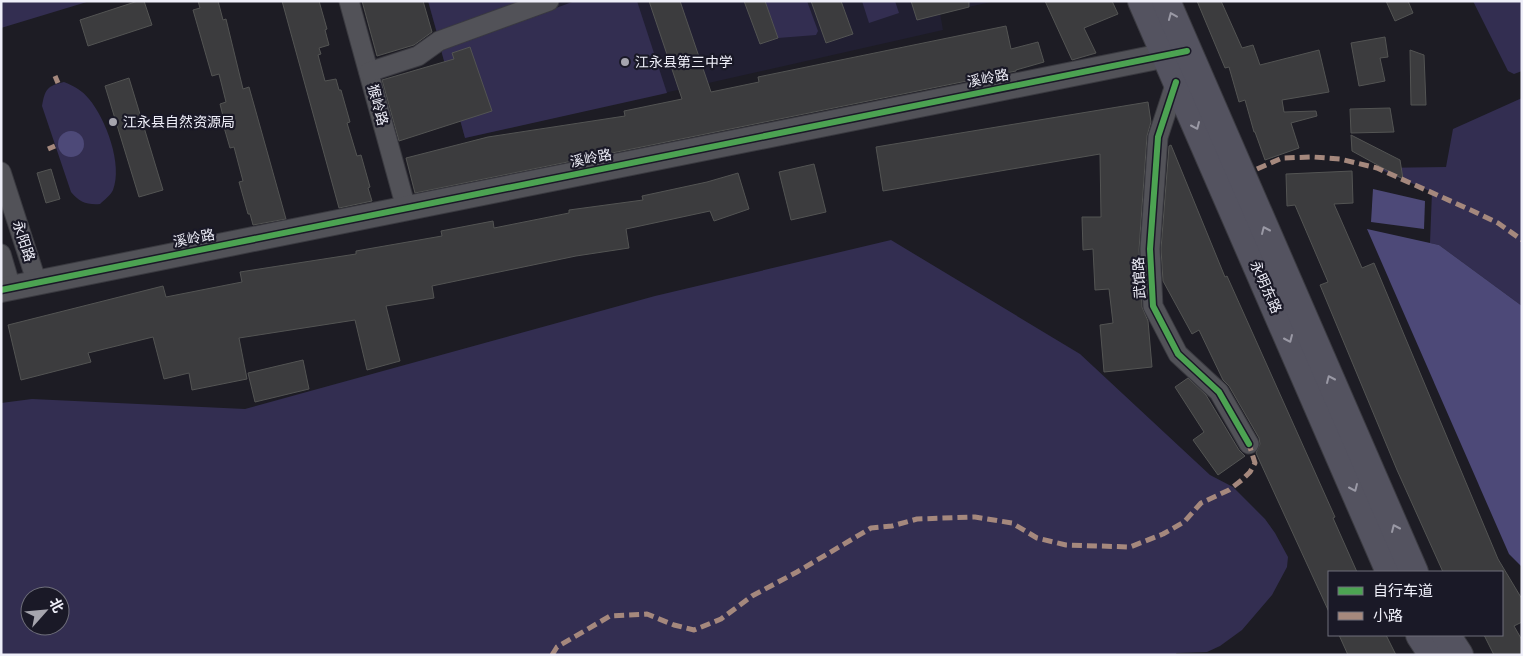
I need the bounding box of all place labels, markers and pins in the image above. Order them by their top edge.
place label: 江永县第三中学 [635,54,733,70]
marker: 江永县第三中学 [619,56,631,68]
place label: 江永县自然资源局 [123,114,235,130]
marker: 江永县自然资源局 [107,116,119,128]

